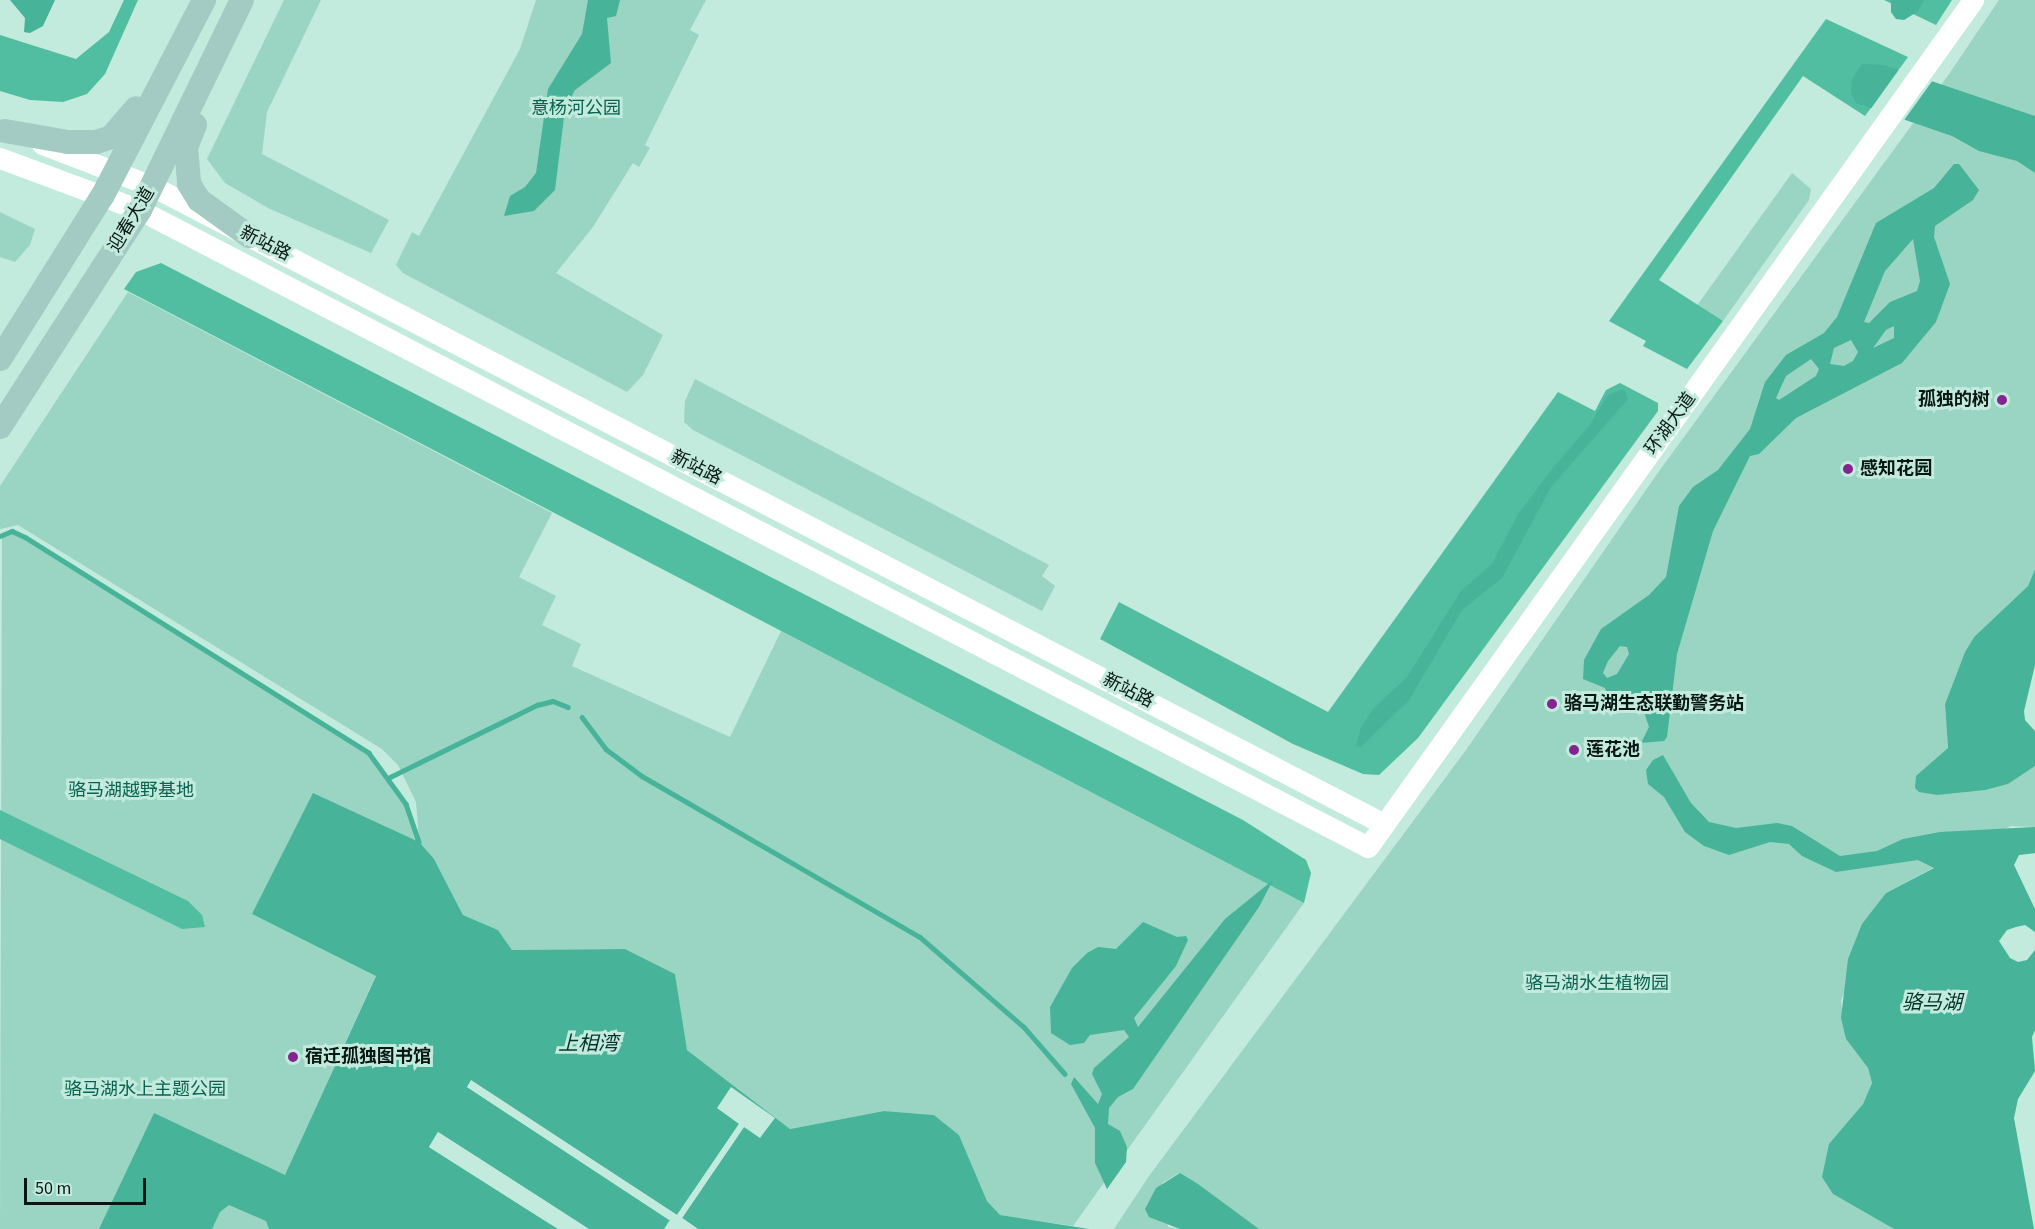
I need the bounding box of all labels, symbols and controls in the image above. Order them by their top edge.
park label: 意杨河公园 [531,98,621,120]
street label: 迎春大道 [104,184,160,256]
street label: 新站路 [236,222,294,266]
street label: 环湖大道 [1641,389,1701,459]
place label: 孤独的树 [1918,389,1990,411]
marker: 孤独的树 [1995,393,2009,407]
street label: 新站路 [667,446,725,490]
place label: 感知花园 [1860,458,1932,480]
marker: 感知花园 [1841,462,1855,476]
street label: 新站路 [1099,669,1157,713]
place label: 骆马湖生态联勤警务站 [1564,693,1744,715]
marker: 骆马湖生态联勤警务站 [1545,697,1559,711]
place label: 莲花池 [1586,739,1640,761]
marker: 莲花池 [1567,743,1581,757]
park label: 骆马湖越野基地 [68,780,194,802]
park label: 骆马湖水生植物园 [1525,973,1669,995]
water label: 骆马湖 [1902,991,1962,1015]
water label: 上相湾 [558,1032,618,1056]
place label: 宿迁孤独图书馆 [305,1046,431,1068]
marker: 宿迁孤独图书馆 [286,1050,300,1064]
park label: 骆马湖水上主题公园 [64,1079,226,1101]
scale bar [27,1166,148,1204]
text: 50 m [35,1176,71,1201]

